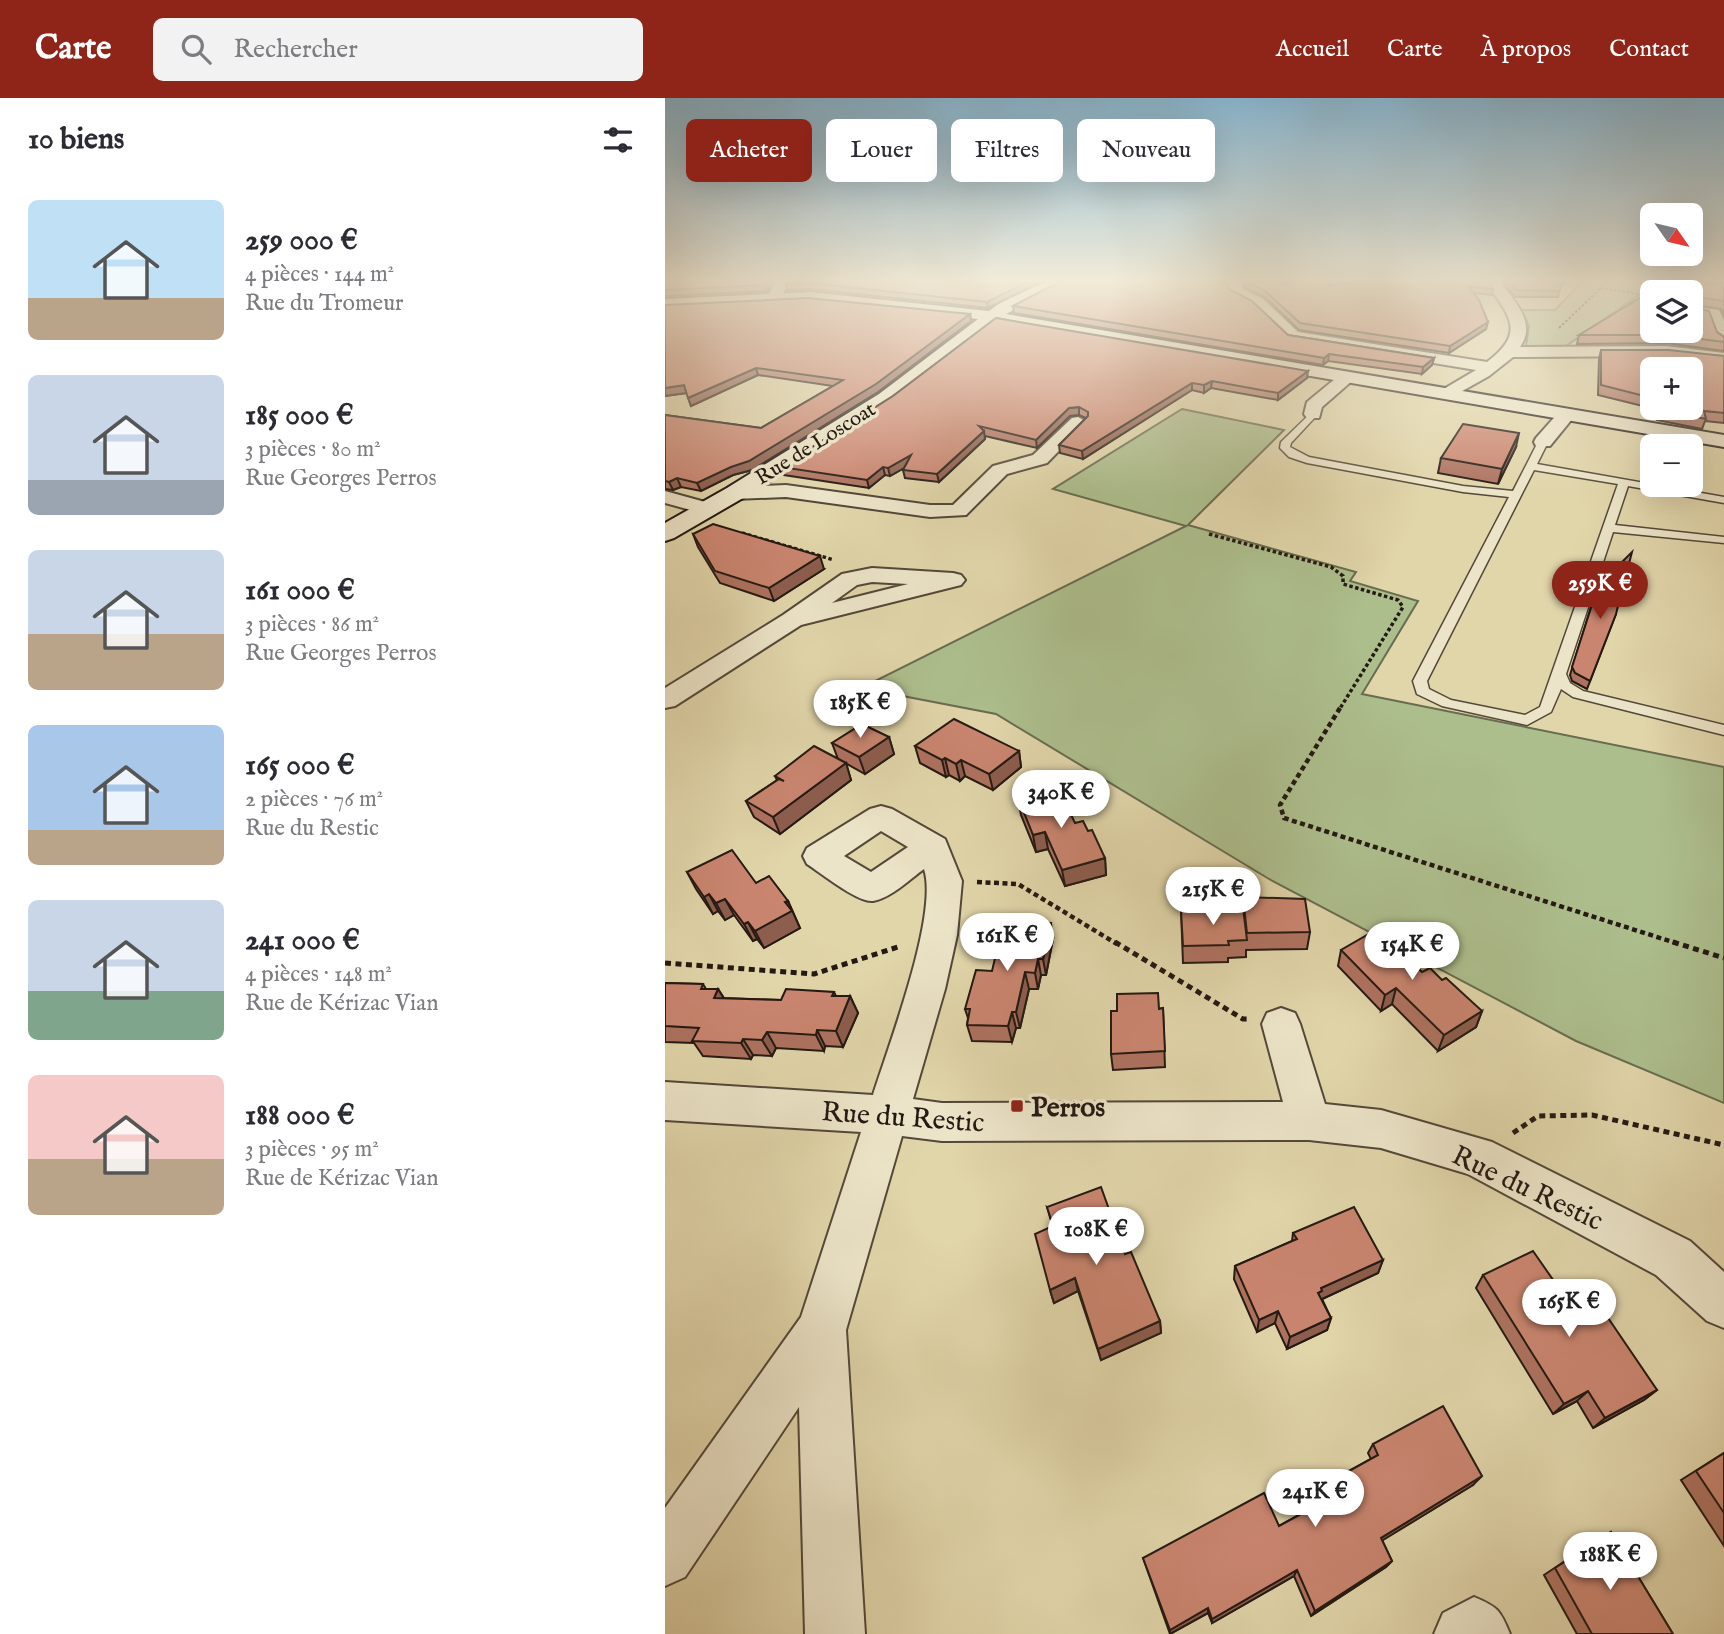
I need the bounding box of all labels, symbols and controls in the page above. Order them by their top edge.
search box [153,18,643,81]
text: Carte [35,28,111,70]
icon: search [177,30,215,68]
text: Rechercher [233,33,358,66]
text: Accueil [1276,34,1349,65]
text: Carte [1387,34,1443,65]
text: À propos [1481,34,1571,65]
text: Contact [1609,34,1689,65]
chip: Acheter [686,119,812,182]
chip: Louer [826,119,937,182]
chip: Filtres [951,119,1063,182]
chip: Nouveau [1077,119,1215,182]
text: 10 biens [28,121,124,159]
icon: filters [599,121,637,159]
north arrow [1640,203,1703,266]
map controls [1640,203,1703,497]
text: 259 000 € [245,222,358,260]
icon: home [84,228,168,312]
text: 4 pièces · 144 m² [245,260,394,289]
button: layers [1640,280,1703,343]
text: Rue du Tromeur [245,289,404,318]
button: + [1640,357,1703,420]
text: 185 000 € [245,397,354,435]
street label: Rue de Loscoat [751,397,881,492]
icon: home [84,403,168,487]
button: − [1640,434,1703,497]
text: 3 pièces · 80 m² [245,435,381,464]
text: Rue Georges Perros [245,464,437,493]
pin: 259K € [1543,561,1657,621]
text: 259K € [1568,569,1632,598]
text: 161 000 € [245,572,355,610]
icon: home [84,578,168,662]
text: 3 pièces · 86 m² [245,610,379,639]
text: Rue Georges Perros [245,639,437,668]
pin: 185K € [803,680,917,740]
text: 185K € [829,688,891,717]
text: 165 000 € [245,747,355,785]
icon: home [84,753,168,837]
pin: 340K € [1004,770,1118,830]
text: 340K € [1028,778,1094,807]
text: 2 pièces · 76 m² [245,785,383,814]
text: Rue du Restic [245,814,379,843]
pin: 215K € [1156,868,1270,927]
text: 215K € [1182,875,1244,904]
pin: 161K € [950,914,1064,973]
text: 161K € [976,921,1038,950]
text: 241 000 € [245,922,360,960]
pin: 154K € [1355,922,1469,982]
icon: home [84,928,168,1012]
text: 154K € [1380,930,1444,959]
text: 4 pièces · 148 m² [245,960,392,989]
text: Rue de Kérizac Vian [245,989,438,1018]
place label: Perros [1031,1091,1105,1126]
street label: Rue du Restic [820,1095,985,1142]
text: 188 000 € [245,1097,355,1135]
marker: Perros [1009,1098,1025,1114]
icon: home [84,1103,168,1187]
text: 3 pièces · 95 m² [245,1135,379,1164]
street label: Rue du Restic [1446,1139,1608,1240]
text: Rue de Kérizac Vian [245,1164,438,1193]
pin: 108K € [1039,1208,1153,1267]
text: 108K € [1064,1215,1128,1244]
pin: 165K € [1512,1280,1626,1339]
text: 165K € [1538,1287,1600,1316]
pin: 241K € [1258,1470,1372,1529]
text: 241K € [1282,1477,1348,1506]
pin: 188K € [1553,1532,1667,1592]
text: 188K € [1579,1540,1641,1569]

